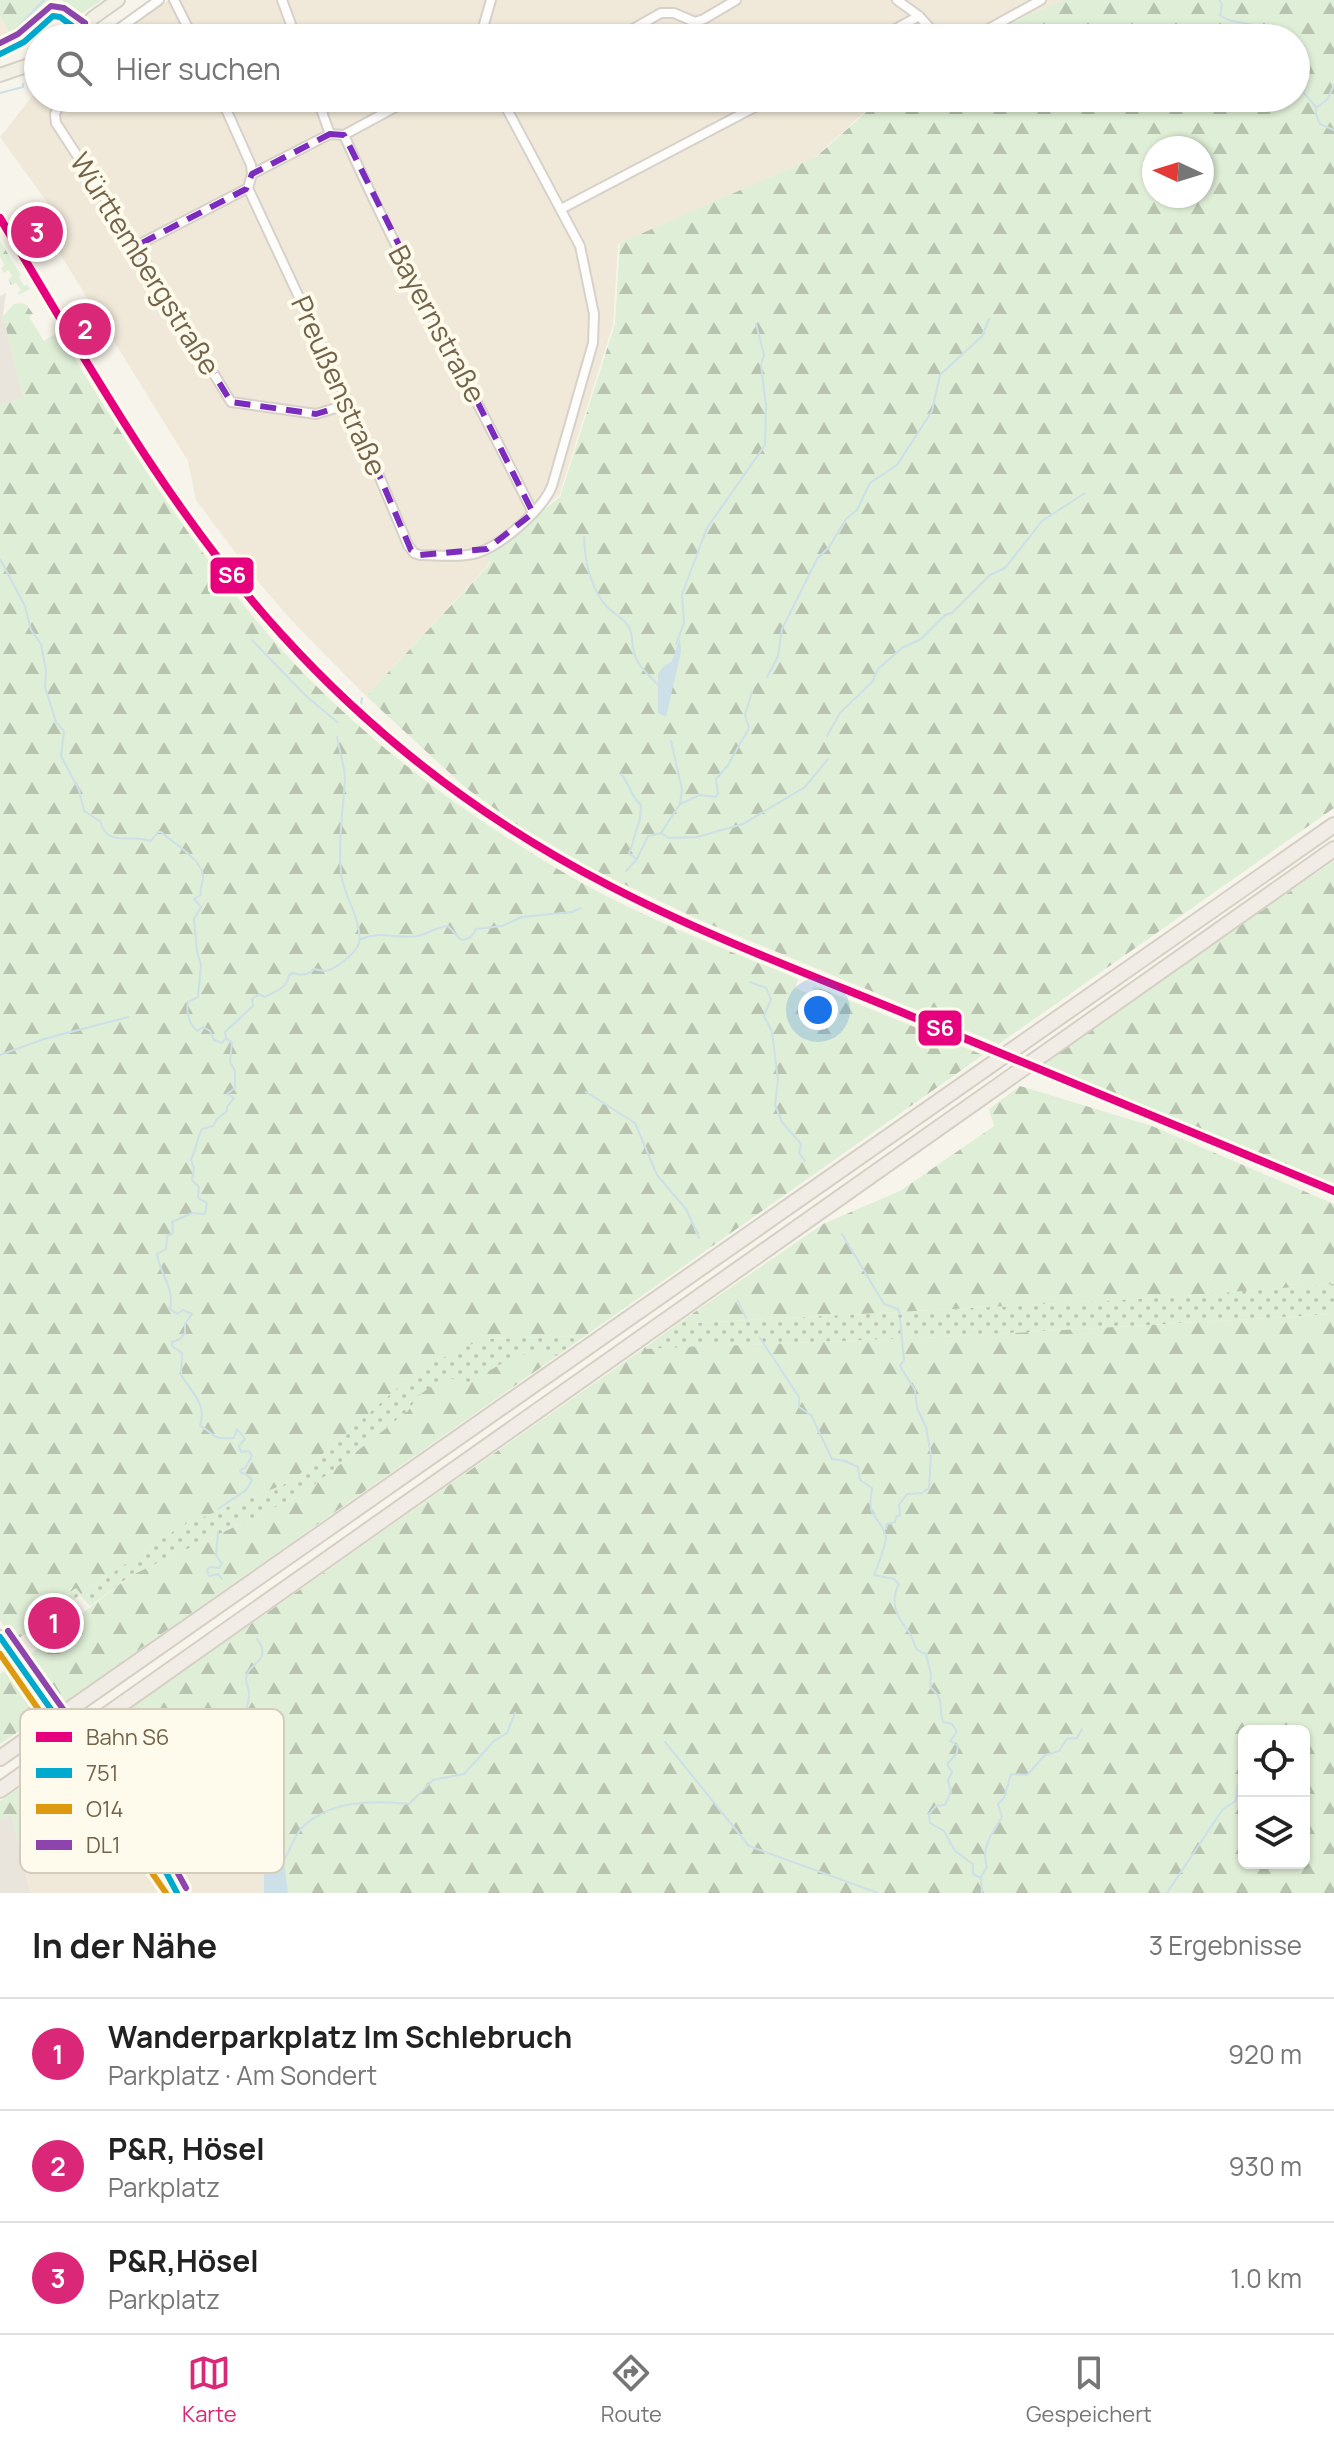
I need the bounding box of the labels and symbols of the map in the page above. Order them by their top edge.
north arrow [1142,136,1214,208]
street label: Württembergstraße [62,145,230,382]
pin: 3 [11,202,63,262]
street label: Bayernstraße [380,238,495,409]
street label: Preußenstraße [283,290,397,482]
pin: 2 [59,299,111,359]
line badge: S6 [209,556,255,595]
text: S6 [218,560,246,590]
your location [798,990,838,1030]
line badge: S6 [917,1009,963,1047]
text: S6 [926,1013,954,1043]
pin: 1 [28,1593,80,1653]
legend [20,1709,284,1873]
text: Bahn S6 [86,1722,169,1752]
text: 751 [86,1758,118,1788]
text: O14 [86,1794,123,1824]
text: DL1 [86,1830,121,1860]

